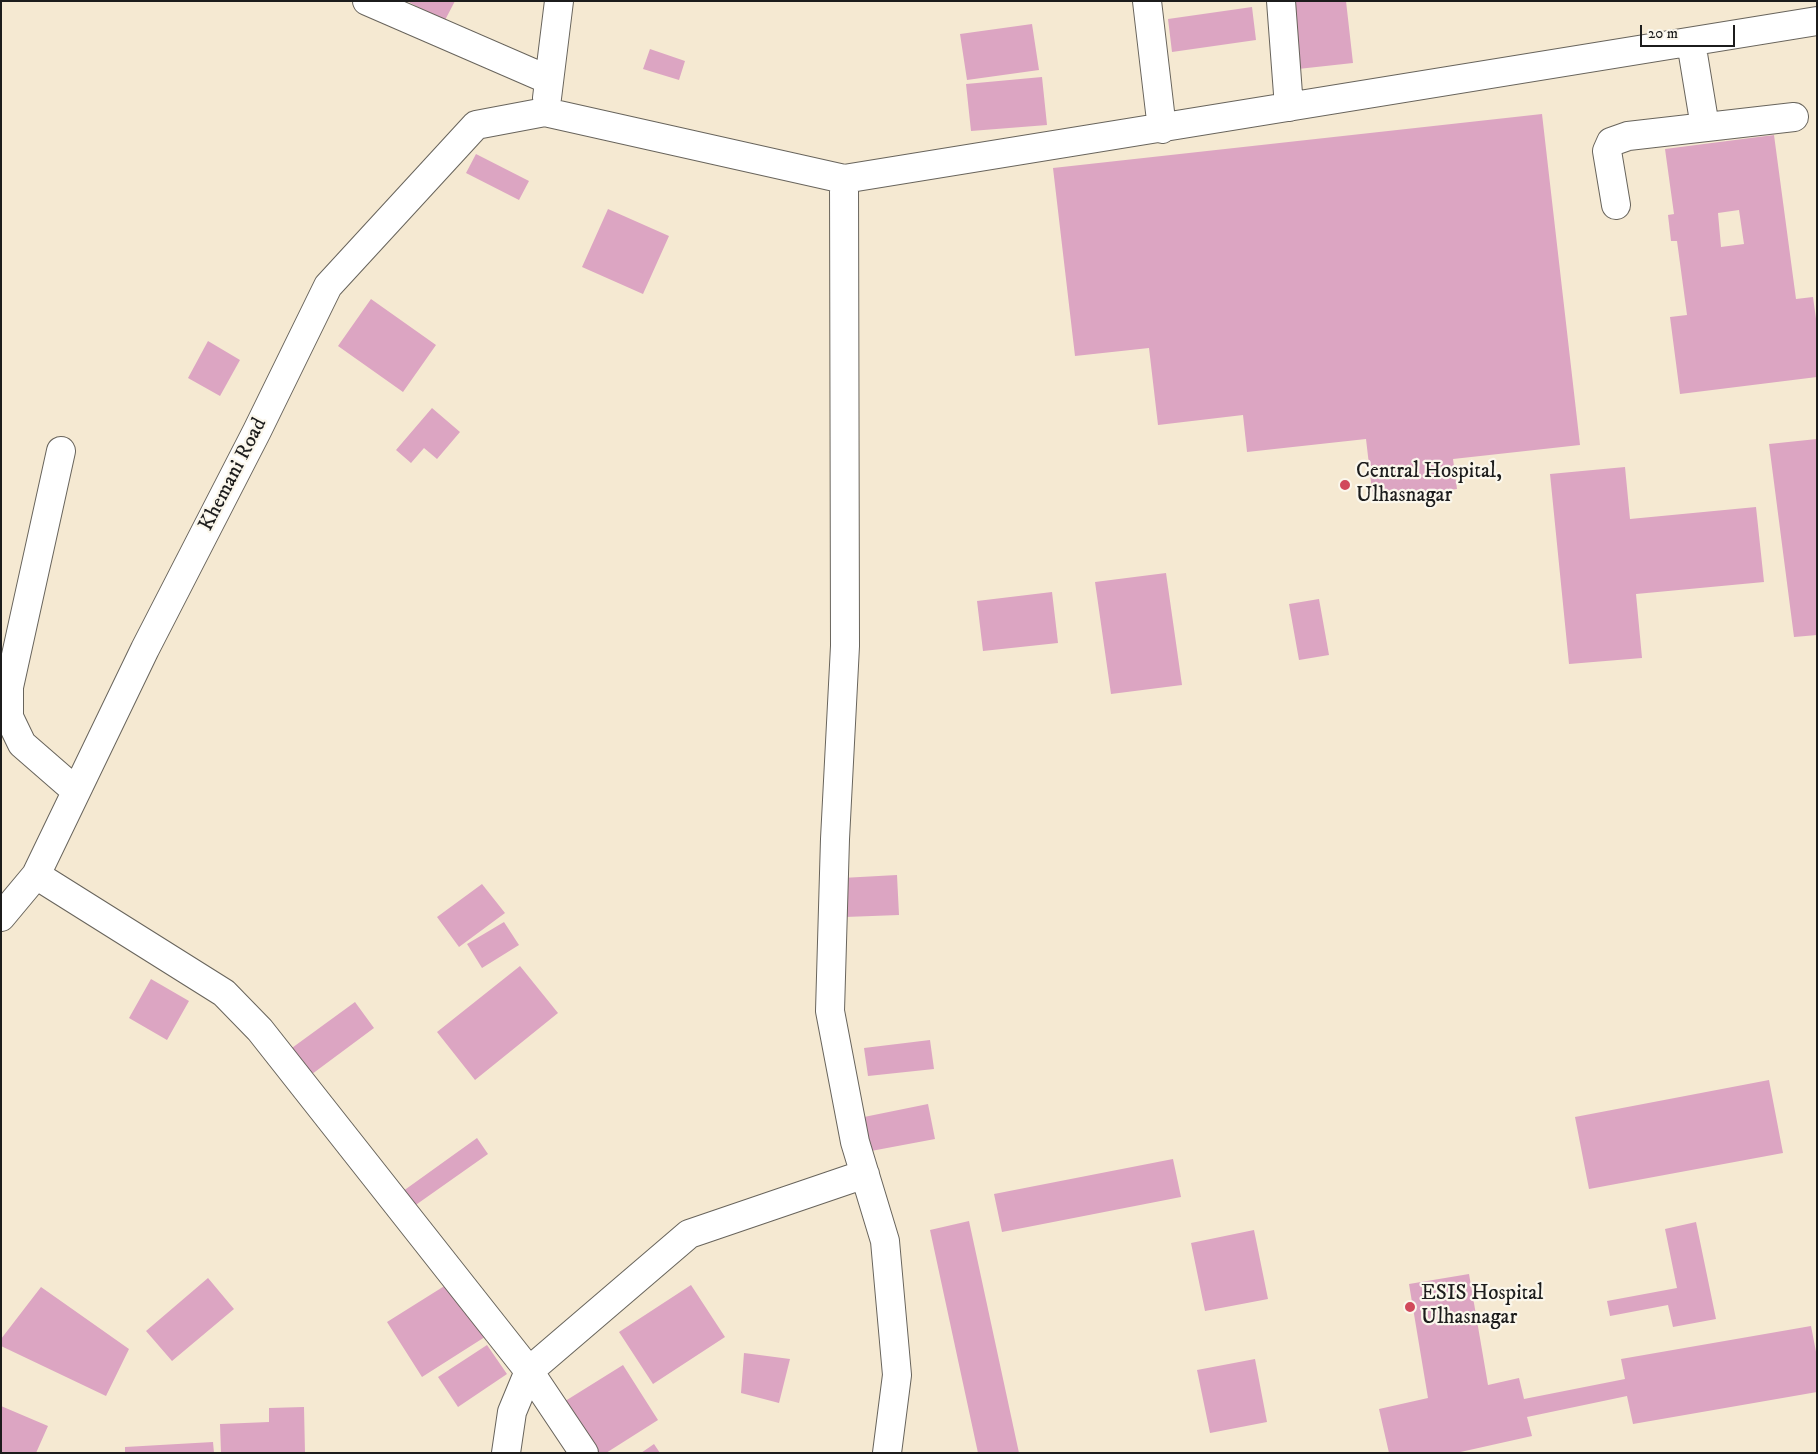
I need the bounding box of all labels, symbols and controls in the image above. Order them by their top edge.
scale bar [1643,15,1738,47]
text: 20 m [1648,24,1678,43]
street label: Khemani Road [195,414,273,536]
place label: Central Hospital, Ulhasnagar [1356,460,1502,510]
marker: Central Hospital, Ulhasnagar [1338,478,1352,492]
place label: ESIS Hospital Ulhasnagar [1421,1282,1543,1332]
marker: ESIS Hospital Ulhasnagar [1403,1300,1417,1314]

